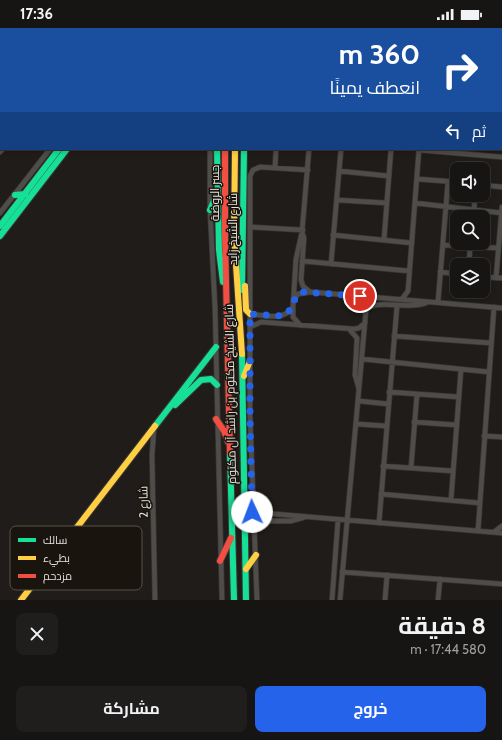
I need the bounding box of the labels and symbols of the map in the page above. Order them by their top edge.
street label: جسر الروضة [207,165,222,221]
street label: شارع الشيخ زايد [225,193,241,265]
pin [343,279,377,313]
street label: شارع الشيخ مكتوم بن راشد آل مكتوم [221,304,240,484]
street label: شارع 2 [135,486,152,518]
position arrow [231,491,273,533]
legend [10,526,142,590]
text: سالك [43,533,67,547]
text: بطيء [43,551,70,567]
text: مزدحم [43,569,72,584]

